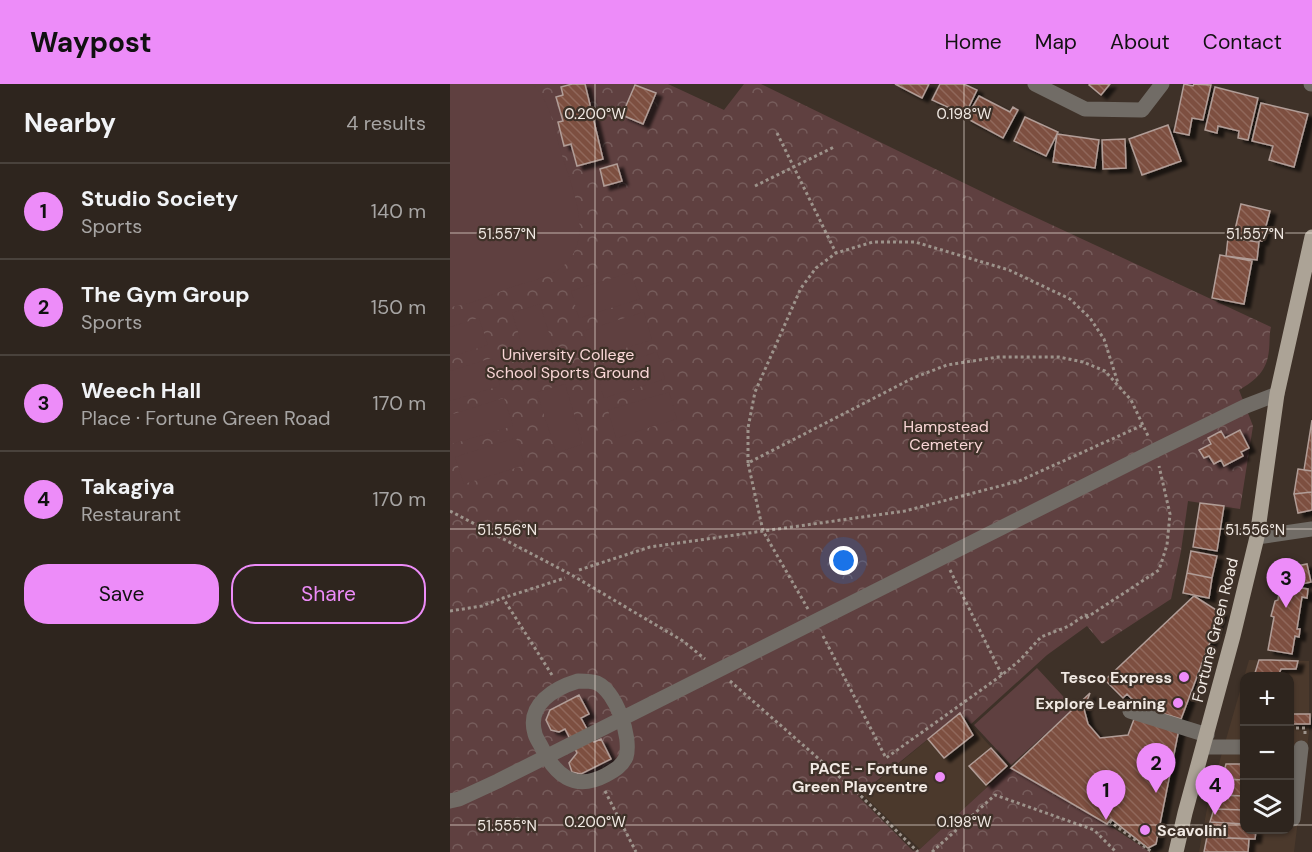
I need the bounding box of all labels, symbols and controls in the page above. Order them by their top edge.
text: Waypost [30,24,152,61]
text: Home [944,28,1002,56]
text: Map [1035,28,1077,56]
text: About [1110,28,1170,56]
text: Contact [1203,28,1282,56]
text: 0.200°W [564,104,626,124]
text: 0.198°W [937,104,992,124]
text: Nearby [24,106,116,140]
text: 4 results [346,110,426,136]
text: Studio Society [81,184,238,213]
text: 1 [40,198,47,224]
text: 140 m [371,198,426,224]
text: Sports [81,213,142,239]
text: 51.557°N [478,224,536,244]
text: 51.557°N [1226,224,1284,244]
text: The Gym Group [81,280,250,309]
text: 2 [38,294,49,320]
text: 150 m [371,294,426,320]
text: Sports [81,309,142,335]
park label: University College School Sports Ground [486,344,650,383]
text: Weech Hall [81,376,201,405]
text: 3 [37,390,50,416]
text: 170 m [373,390,426,416]
text: Place · Fortune Green Road [81,405,331,431]
park label: Hampstead Cemetery [903,416,989,455]
text: Takagiya [81,472,175,501]
text: 4 [37,486,50,512]
text: 170 m [373,486,426,512]
text: Restaurant [81,501,181,527]
text: 51.556°N [477,520,537,540]
text: 51.556°N [1225,520,1285,540]
your location [829,546,858,575]
street label: Fortune Green Road [1187,556,1243,704]
pin: 3 [1266,558,1306,608]
button: Save [24,564,219,624]
button: Share [231,564,426,624]
place label: Tesco Express [1060,667,1172,688]
marker: Tesco Express [1177,670,1191,684]
map controls [1240,672,1294,834]
button: + [1240,672,1294,726]
place label: Explore Learning [1035,693,1166,714]
marker: Explore Learning [1171,696,1185,710]
button: − [1240,726,1294,780]
pin: 2 [1136,744,1176,793]
place label: PACE - Fortune Green Playcentre [792,758,928,797]
pin: 4 [1196,766,1234,815]
marker: PACE - Fortune Green Playcentre [933,770,947,784]
pin: 1 [1086,770,1126,820]
button: layers [1240,780,1294,834]
text: 0.200°W [564,812,626,832]
text: 0.198°W [937,812,992,832]
text: 51.555°N [477,816,537,836]
place label: Scavolini [1157,820,1227,841]
marker: Scavolini [1138,823,1152,837]

